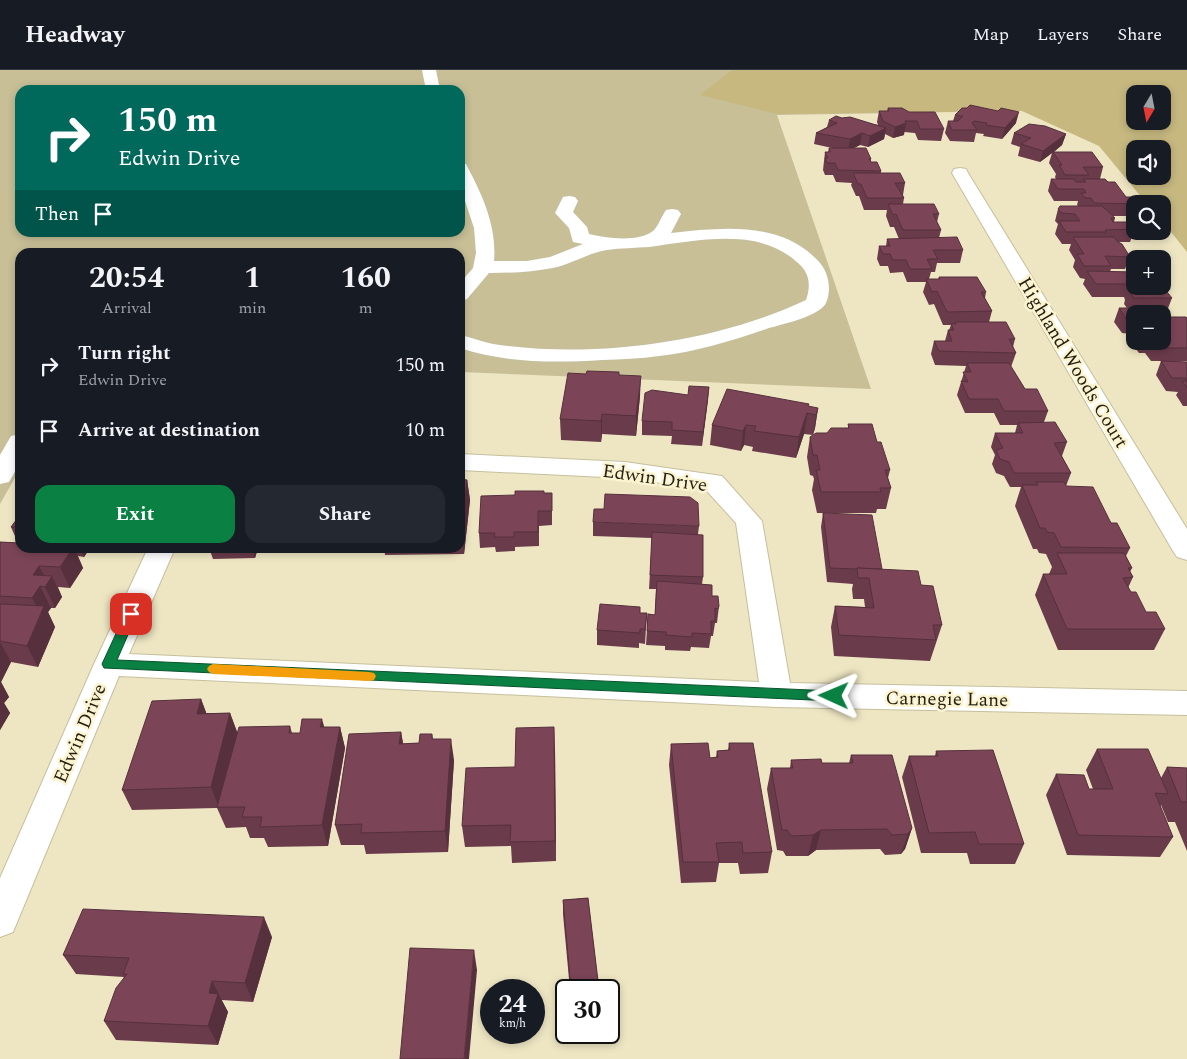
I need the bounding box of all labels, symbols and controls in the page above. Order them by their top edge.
text: Headway [25,17,125,53]
text: Map [973,21,1009,48]
text: Layers [1037,21,1089,48]
text: Share [1117,21,1162,48]
north arrow [1126,85,1171,130]
map controls [1126,85,1171,350]
text: 150 m [118,94,217,147]
icon: right [35,105,100,170]
button: sound [1126,140,1171,185]
text: Edwin Drive [118,142,240,175]
button: search [1126,195,1171,240]
text: Then [35,200,79,229]
icon: arrive [89,200,117,228]
button: + [1126,250,1171,295]
text: 20:54 [89,255,164,301]
text: 1 [244,255,261,301]
text: 160 [340,255,391,301]
street label: Highland Woods Court [1010,272,1136,454]
text: Arrival [102,296,152,320]
text: min [238,296,266,320]
text: m [359,296,373,320]
button: − [1126,305,1171,350]
text: Turn right [78,339,171,368]
text: 150 m [395,351,445,380]
icon: right [35,352,63,380]
text: Edwin Drive [78,368,167,392]
text: Arrive at destination [78,416,260,445]
text: 10 m [405,416,445,445]
icon: arrive [35,417,63,445]
street label: Edwin Drive [600,457,709,500]
button: Exit [35,485,235,543]
button: Share [245,485,445,543]
pin [110,593,152,635]
icon: arrive [117,600,145,628]
position arrow [807,669,859,721]
street label: Edwin Drive [46,679,114,788]
street label: Carnegie Lane [885,684,1009,715]
speed limit sign: 30 [555,979,620,1044]
text: 24 [498,986,527,1024]
text: km/h [499,1014,526,1033]

